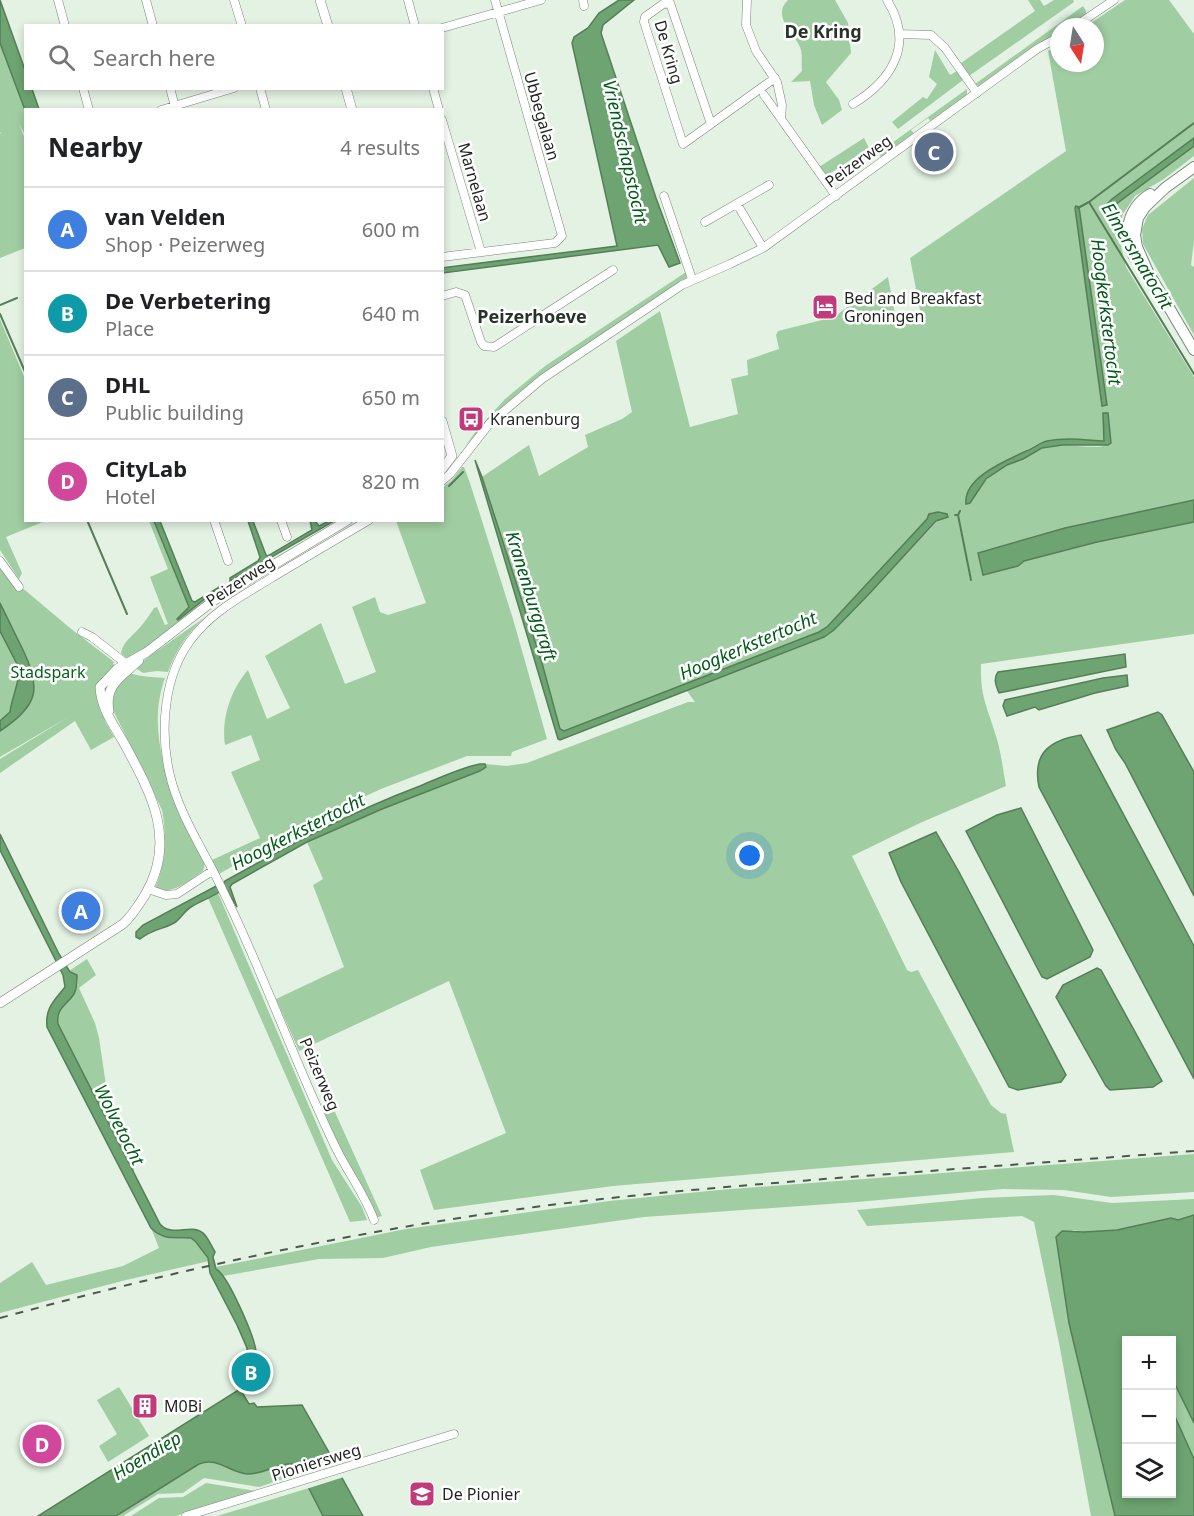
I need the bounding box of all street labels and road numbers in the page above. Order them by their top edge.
street label: De Kring [649,18,689,86]
street label: Ubbegalaan [519,69,565,163]
street label: Peizerweg [820,129,896,193]
street label: Marnelaan [453,140,497,224]
street label: Peizerweg [202,551,278,611]
street label: Peizerweg [295,1034,345,1114]
street label: Pioniersweg [269,1438,363,1486]

